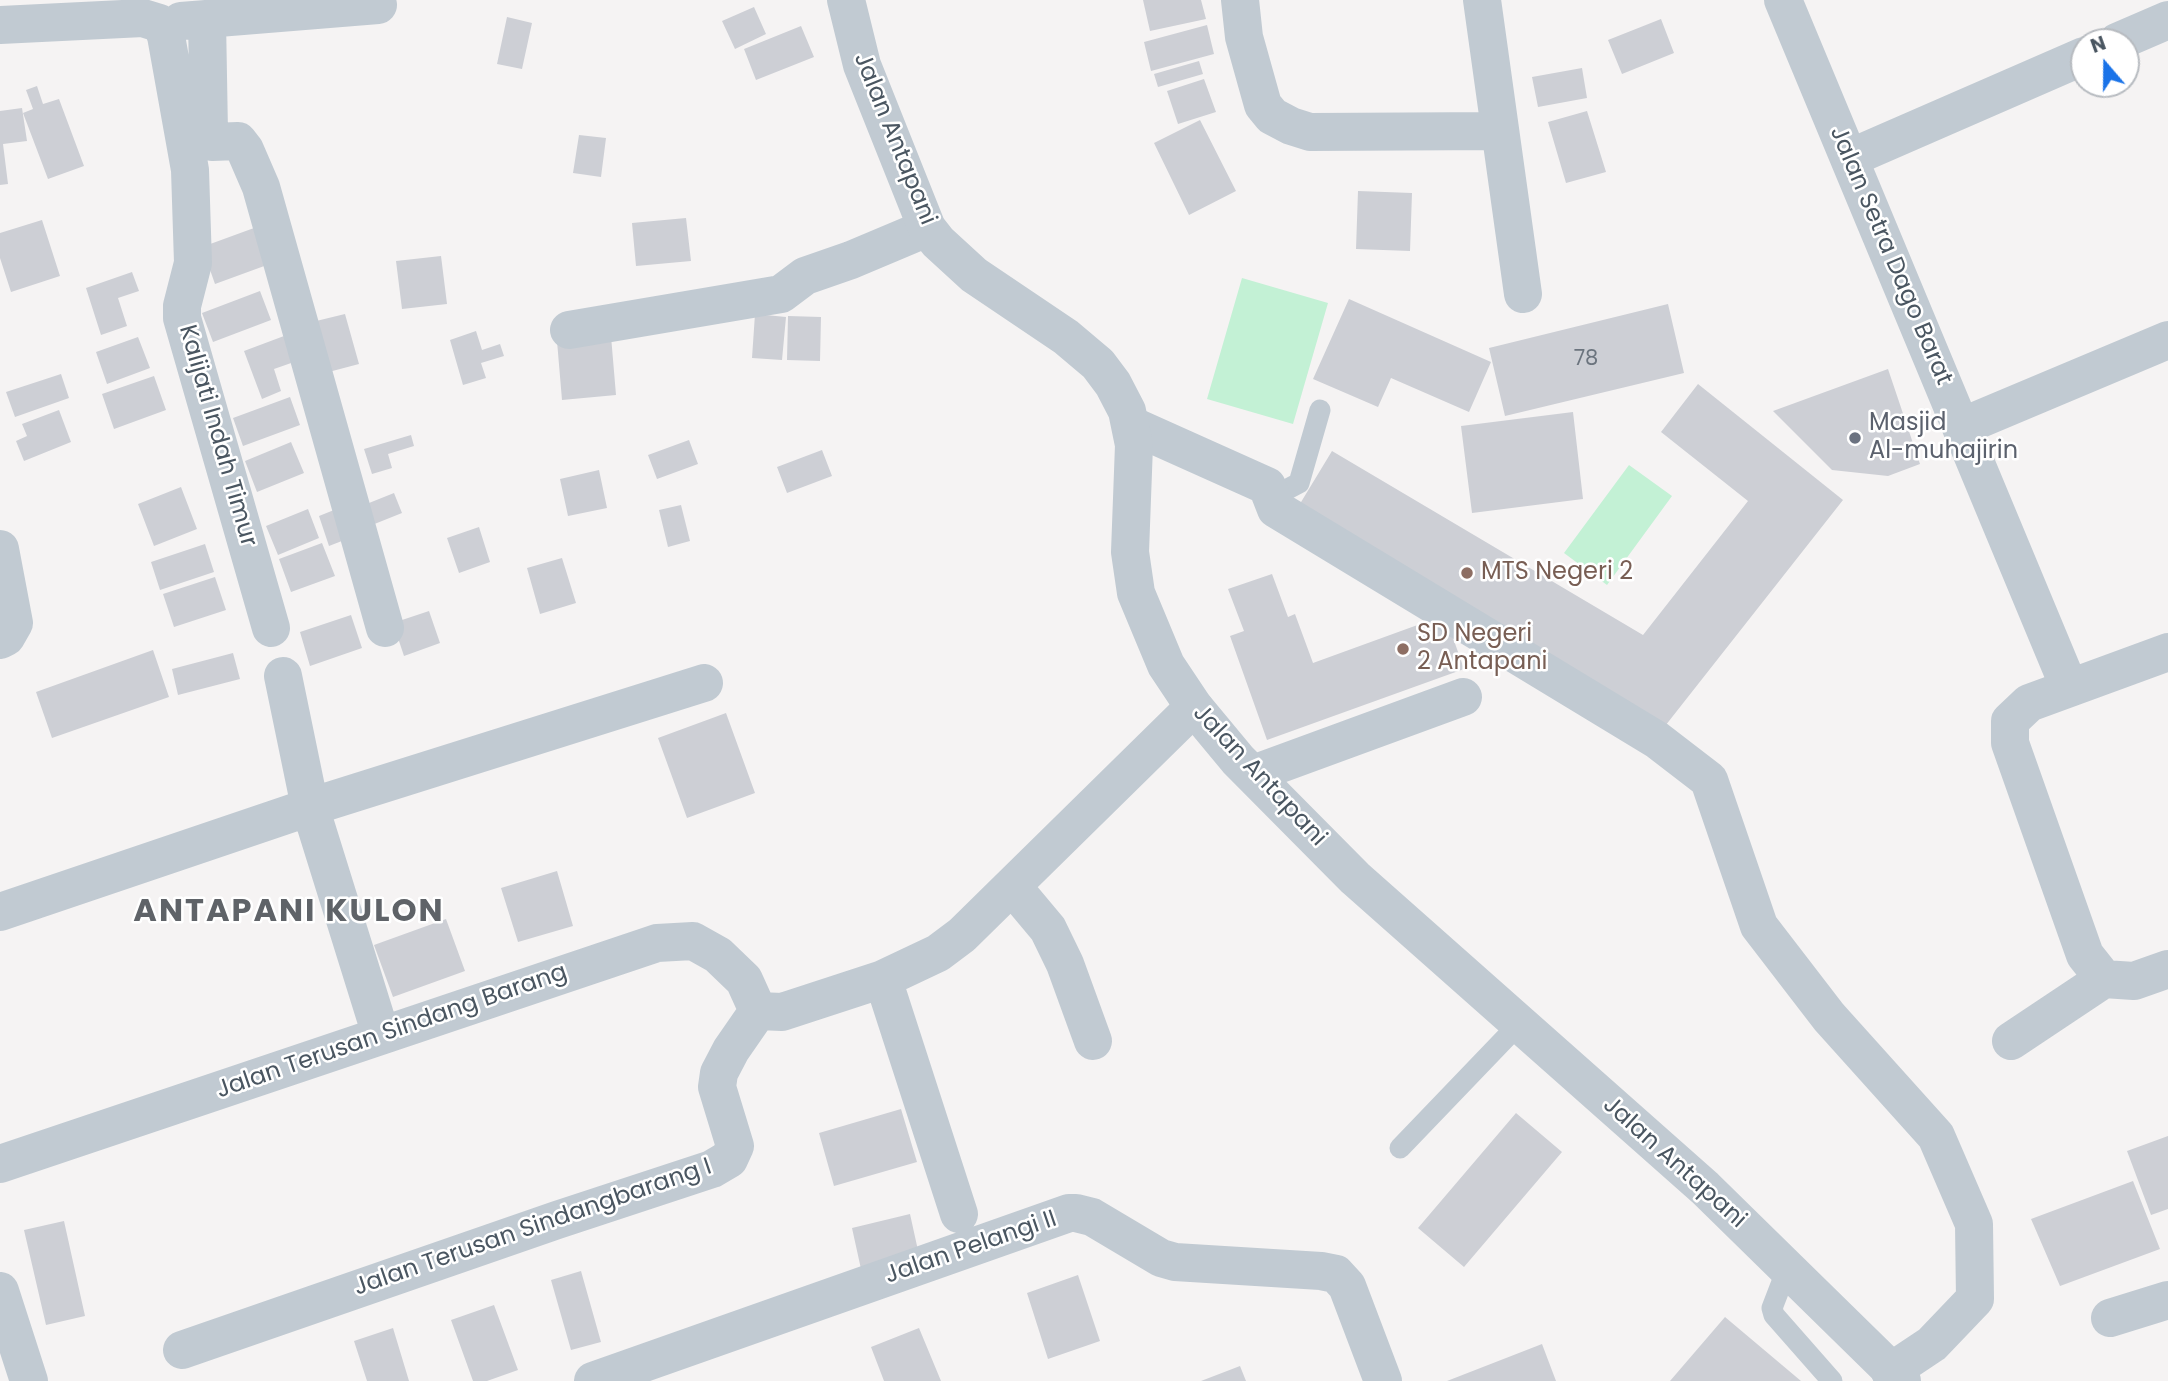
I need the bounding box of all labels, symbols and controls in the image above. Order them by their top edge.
north arrow [2070,28,2140,98]
text: N [2087,30,2110,60]
street label: Jalan Antapani [846,49,942,229]
street label: Jalan Setra Dago Barat [1822,122,1958,390]
street label: Kalijati Indah Timur [172,322,262,550]
house number: 78 [1574,347,1598,373]
place label: Masjid Al-muhajirin [1869,410,2018,466]
marker: Masjid Al-muhajirin [1847,430,1863,446]
place label: MTS Negeri 2 [1481,559,1633,587]
marker: MTS Negeri 2 [1459,565,1475,581]
place label: SD Negeri 2 Antapani [1417,621,1547,677]
marker: SD Negeri 2 Antapani [1395,641,1411,657]
street label: Jalan Antapani [1186,699,1332,853]
district label: ANTAPANI KULON [135,894,443,932]
street label: Jalan Terusan Sindang Barang [213,958,571,1106]
street label: Jalan Antapani [1596,1091,1752,1235]
street label: Jalan Terusan Sindangbarang I [350,1153,716,1303]
street label: Jalan Pelangi II [881,1205,1061,1291]

